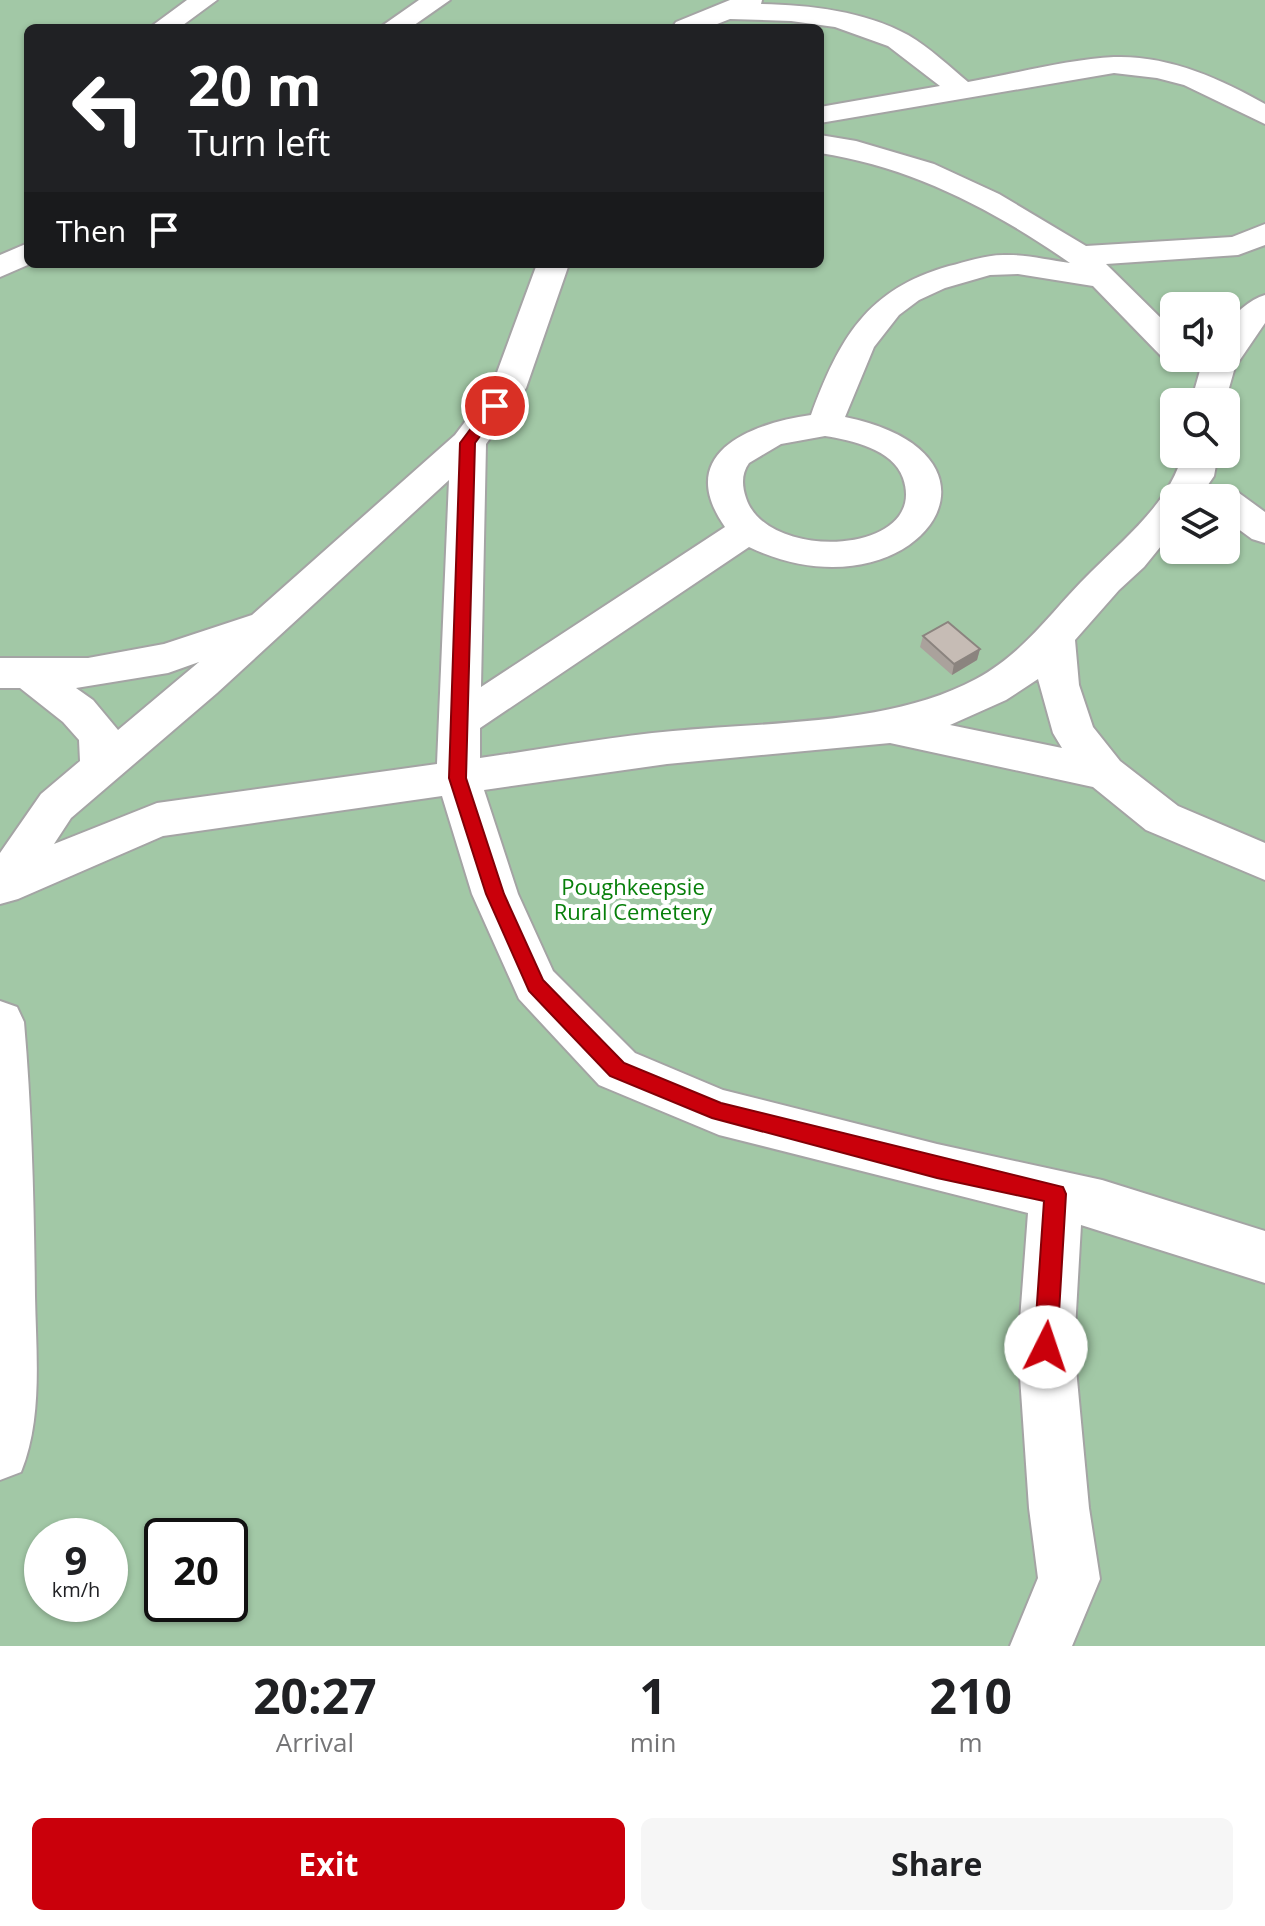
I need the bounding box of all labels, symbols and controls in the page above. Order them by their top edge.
text: 20 m [188,46,322,122]
icon: left [56,56,160,160]
text: Turn left [188,118,330,167]
icon: arrive [142,208,186,252]
text: Then [56,210,126,251]
map controls [1160,292,1240,564]
button: sound [1160,292,1240,372]
pin [461,372,529,440]
icon: arrive [473,384,517,428]
button: search [1160,388,1240,468]
button: layers [1160,484,1240,564]
park label: Poughkeepsie Rural Cemetery [554,871,713,926]
position arrow [1004,1305,1088,1389]
speed limit sign: 20 [144,1518,248,1622]
text: 9 [65,1532,87,1587]
text: km/h [52,1576,100,1603]
text: 20:27 [253,1663,377,1728]
text: 1 [639,1663,667,1728]
text: 210 [929,1663,1012,1728]
text: Arrival [276,1724,354,1760]
text: min [630,1724,676,1760]
text: m [959,1724,983,1760]
button: Exit [32,1818,625,1910]
button: Share [641,1818,1233,1910]

